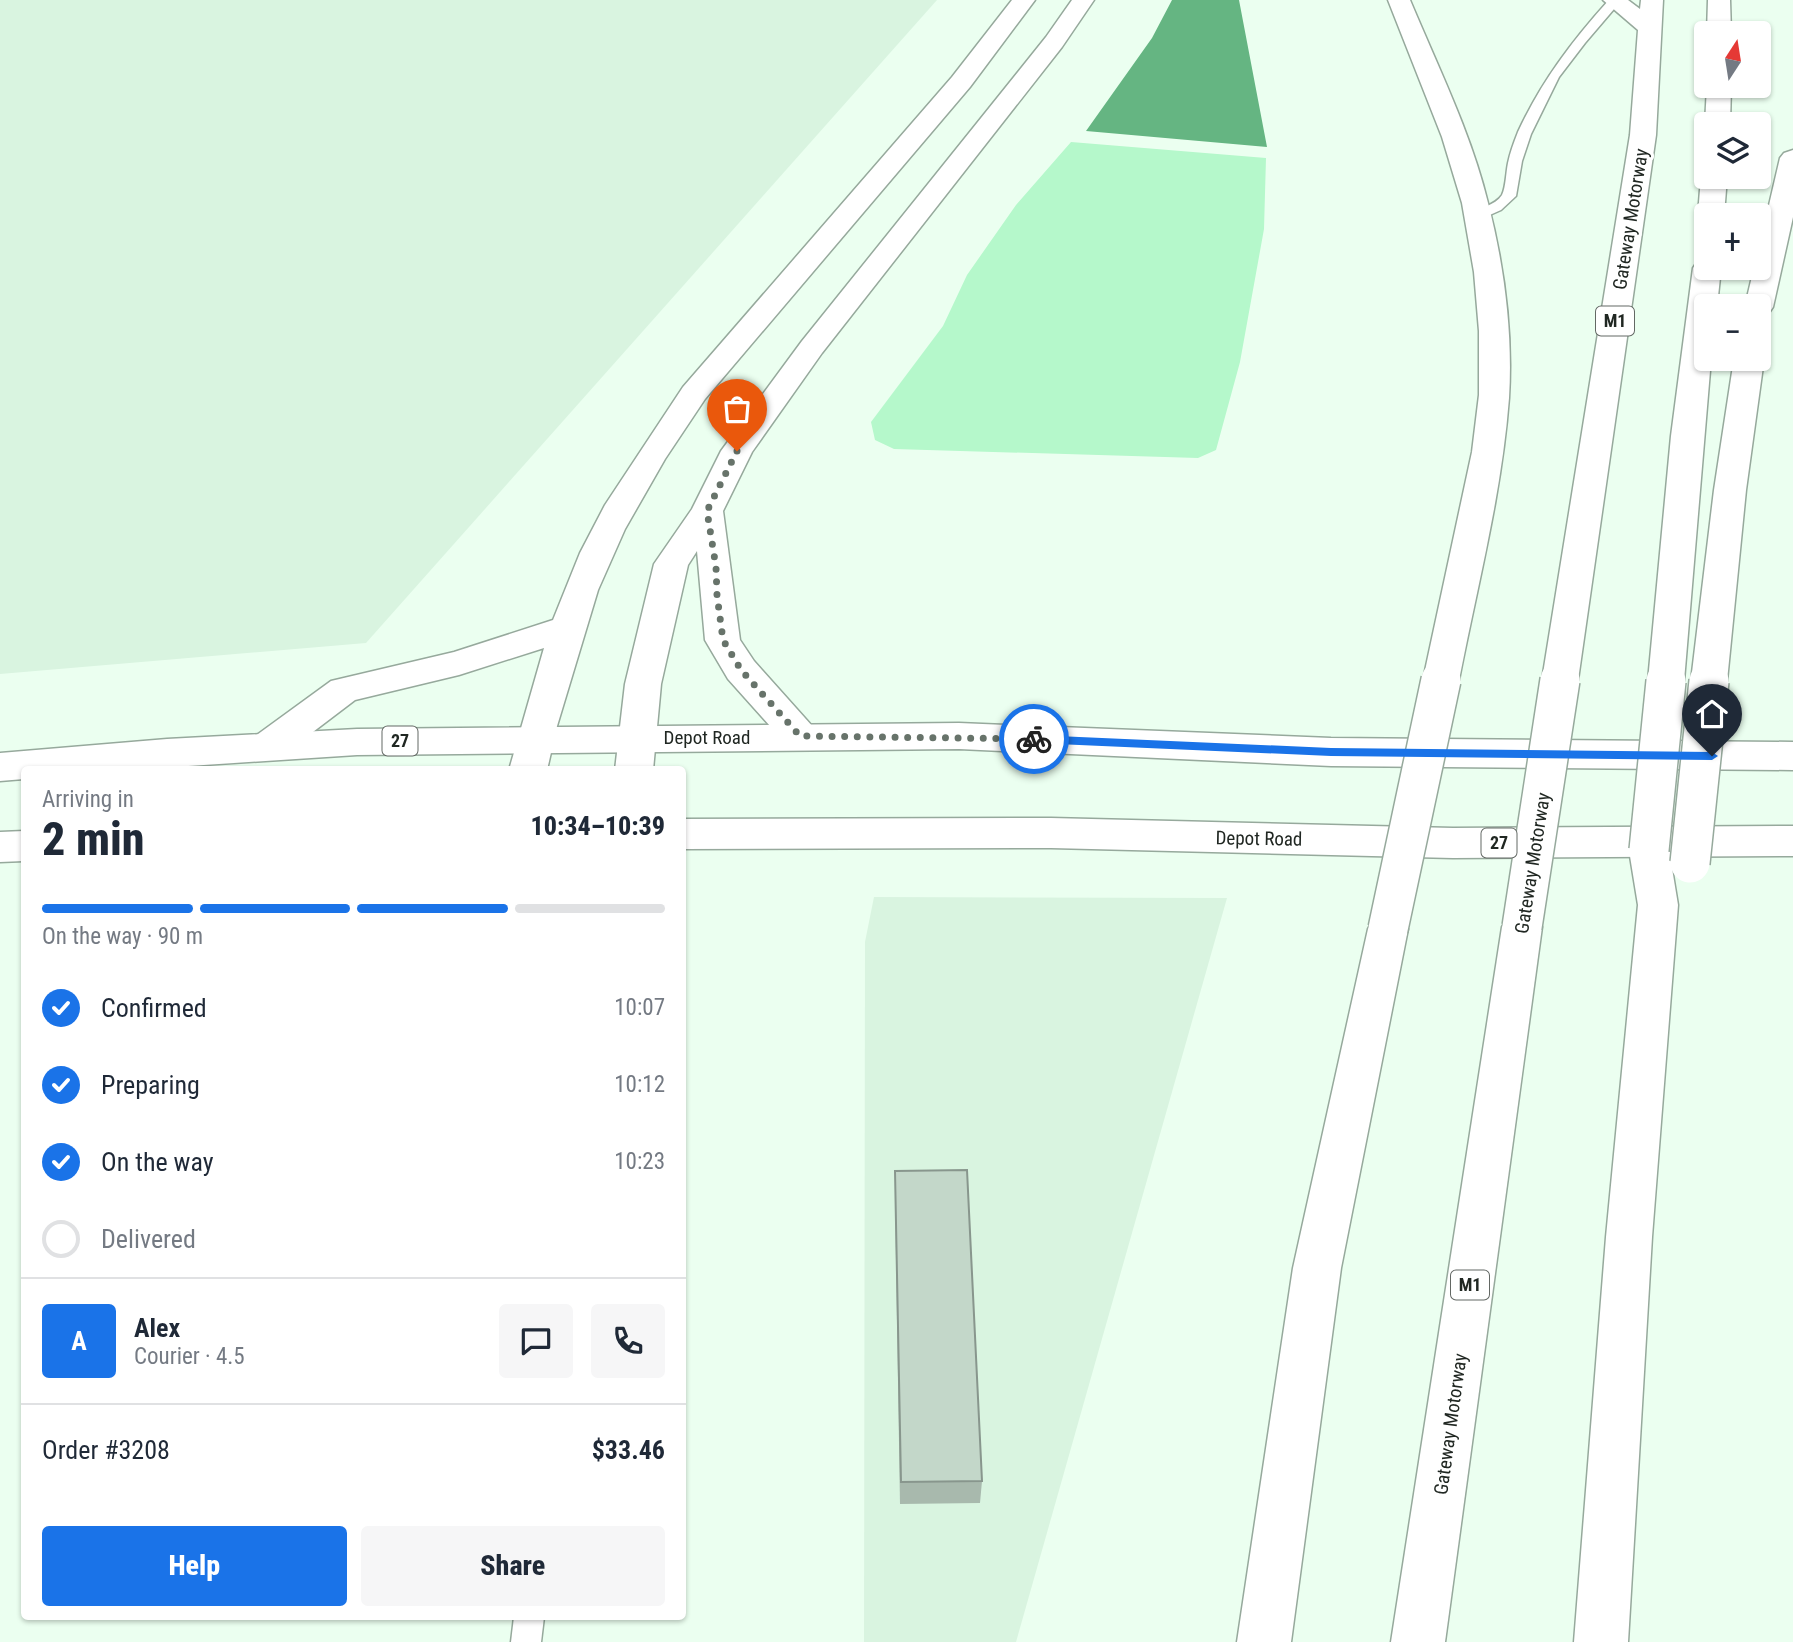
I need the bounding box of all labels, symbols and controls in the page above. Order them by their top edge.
north arrow [1694,21,1771,98]
map controls [1694,21,1771,371]
button: layers [1694,112,1771,189]
street label: Gateway Motorway [1608,147,1653,291]
button: + [1694,203,1771,280]
button: − [1694,294,1771,371]
road number: M1 [1596,306,1634,335]
pin [707,379,767,451]
icon: bag [718,390,756,428]
pin [1682,684,1742,756]
icon: home [1693,695,1731,733]
courier [999,704,1069,774]
icon: bike [1015,720,1053,758]
road number: 27 [382,726,418,756]
street label: Depot Road [664,726,750,749]
text: Arriving in [42,786,134,813]
street label: Gateway Motorway [1510,791,1555,935]
text: 10:34–10:39 [531,811,665,841]
text: 2 min [42,812,145,866]
street label: Depot Road [1215,826,1303,851]
road number: 27 [1482,828,1516,858]
text: On the way · 90 m [42,923,203,950]
icon: check [42,989,80,1027]
text: Confirmed [101,993,207,1023]
text: 10:07 [614,994,665,1021]
icon: check [42,1066,80,1104]
text: Preparing [101,1070,200,1100]
text: 10:12 [614,1071,665,1098]
icon: check [42,1143,80,1181]
text: On the way [101,1147,214,1177]
text: 10:23 [614,1148,665,1175]
text: Delivered [101,1224,196,1254]
road number: M1 [1451,1270,1489,1300]
button: chat [499,1304,573,1378]
button: phone [591,1304,665,1378]
text: Alex [134,1313,180,1343]
text: A [71,1326,87,1356]
text: Courier · 4.5 [134,1343,245,1370]
street label: Gateway Motorway [1429,1352,1472,1496]
text: Order #3208 [42,1435,170,1465]
text: $33.46 [592,1435,665,1465]
button: Help [42,1526,347,1606]
button: Share [361,1526,665,1606]

